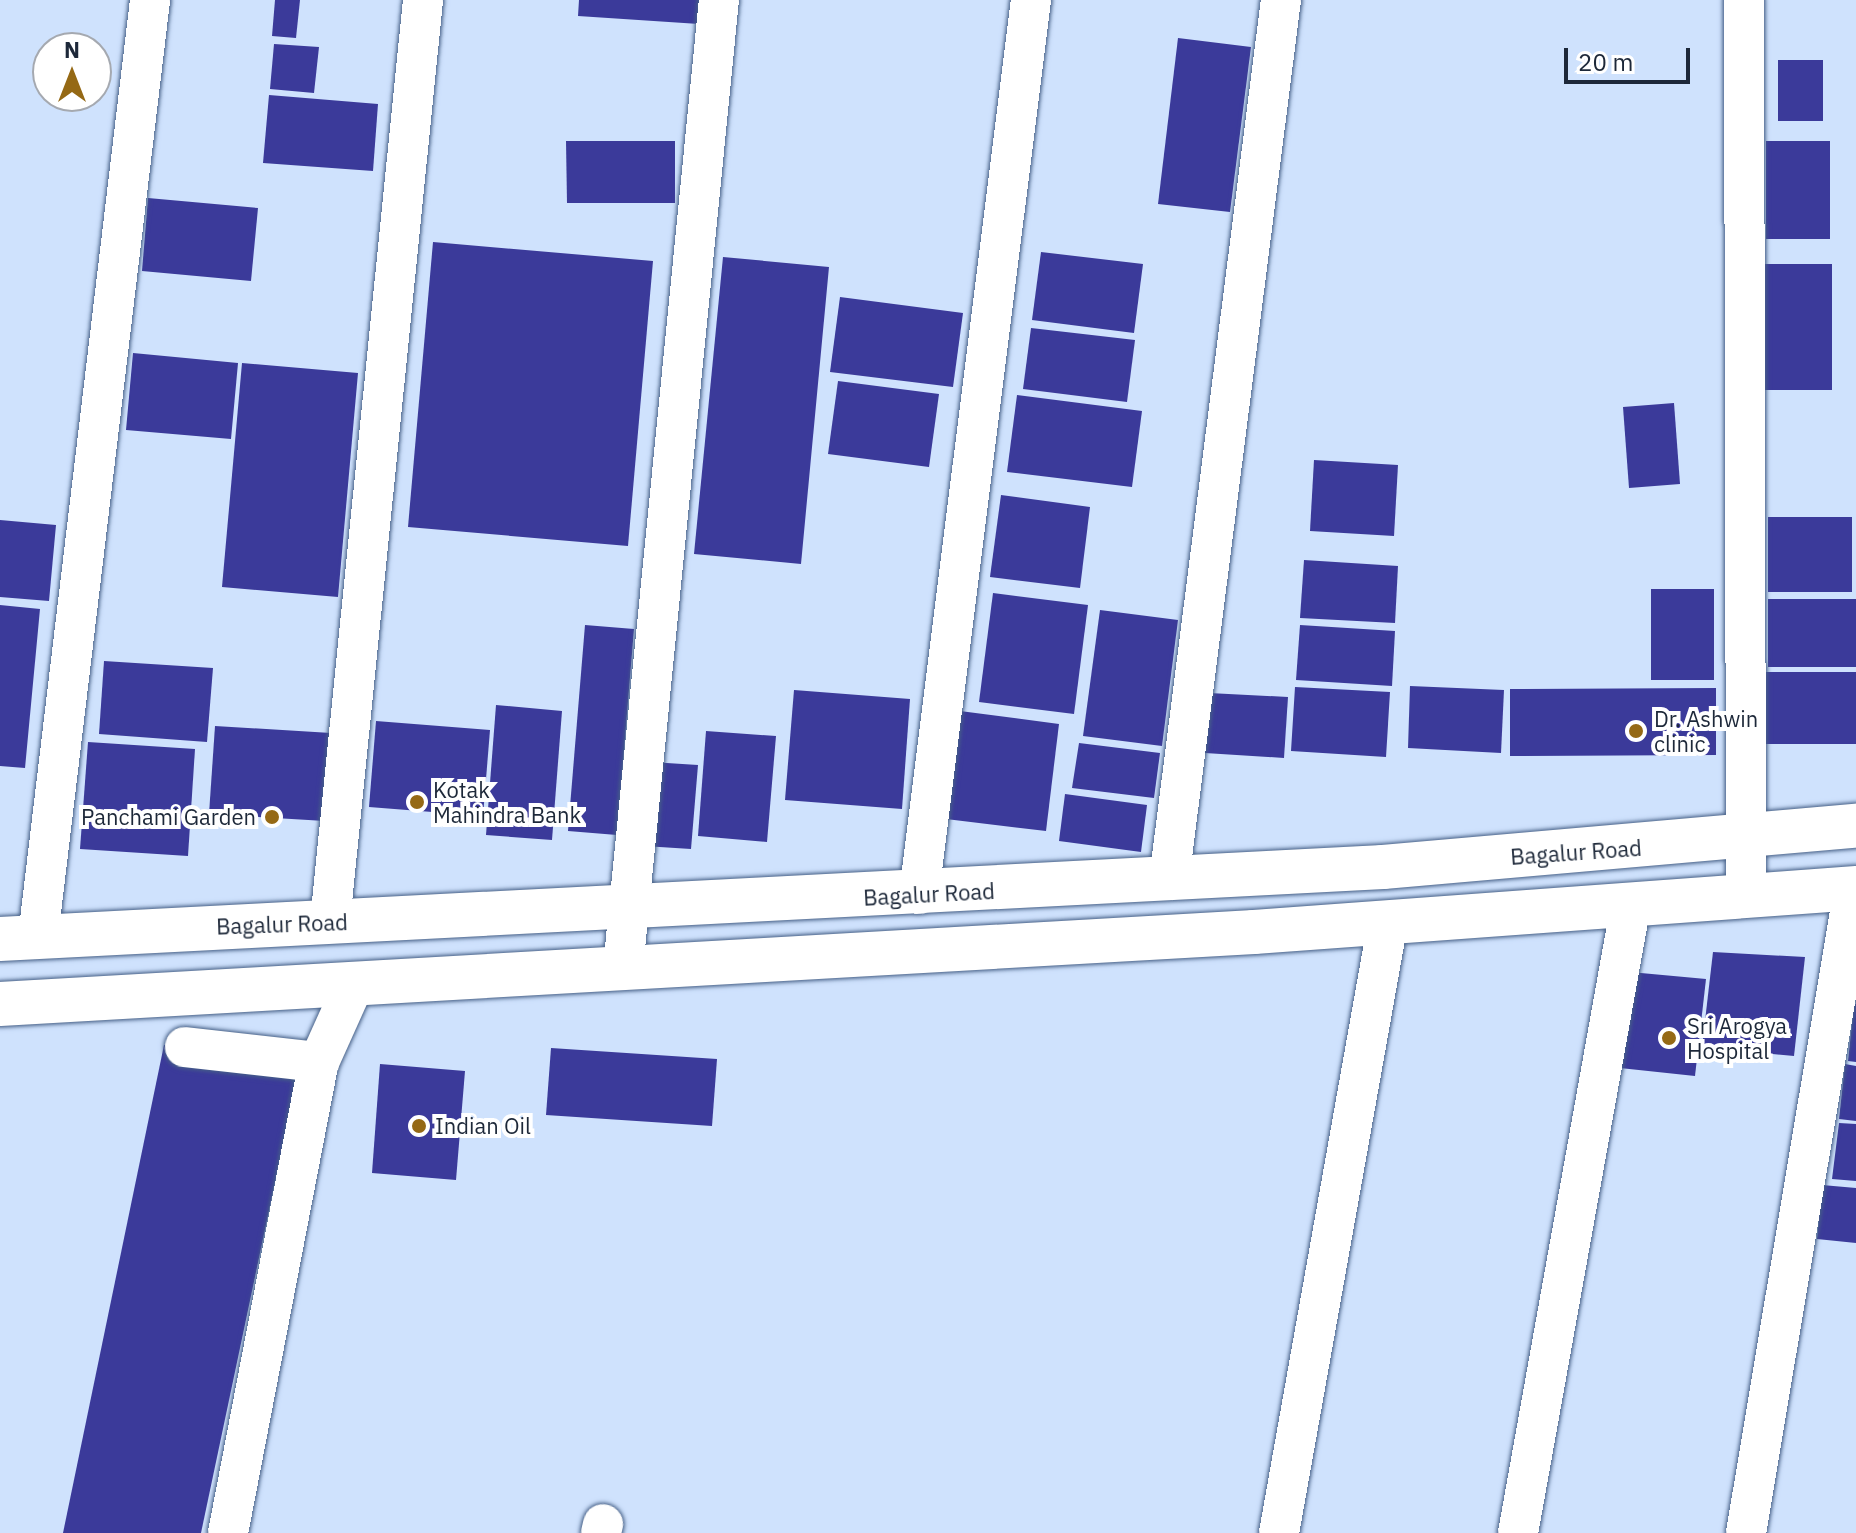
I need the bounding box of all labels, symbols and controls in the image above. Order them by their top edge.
north arrow [32,32,112,112]
scale bar [1568,32,1694,82]
text: N [64,35,80,64]
text: 20 m [1578,46,1633,78]
place label: Dr. Ashwin clinic [1654,705,1758,756]
marker: Dr. Ashwin clinic [1625,720,1647,742]
place label: Kotak Mahindra Bank [433,776,581,828]
marker: Kotak Mahindra Bank [408,793,426,811]
place label: Panchami Garden [81,804,256,830]
marker: Panchami Garden [263,808,281,826]
street label: Bagalur Road [1509,834,1643,870]
street label: Bagalur Road [863,877,995,911]
street label: Bagalur Road [216,909,348,939]
place label: Sri Arogya Hospital [1687,1012,1787,1064]
marker: Sri Arogya Hospital [1658,1027,1680,1049]
place label: Indian Oil [435,1113,531,1139]
marker: Indian Oil [410,1117,428,1135]

